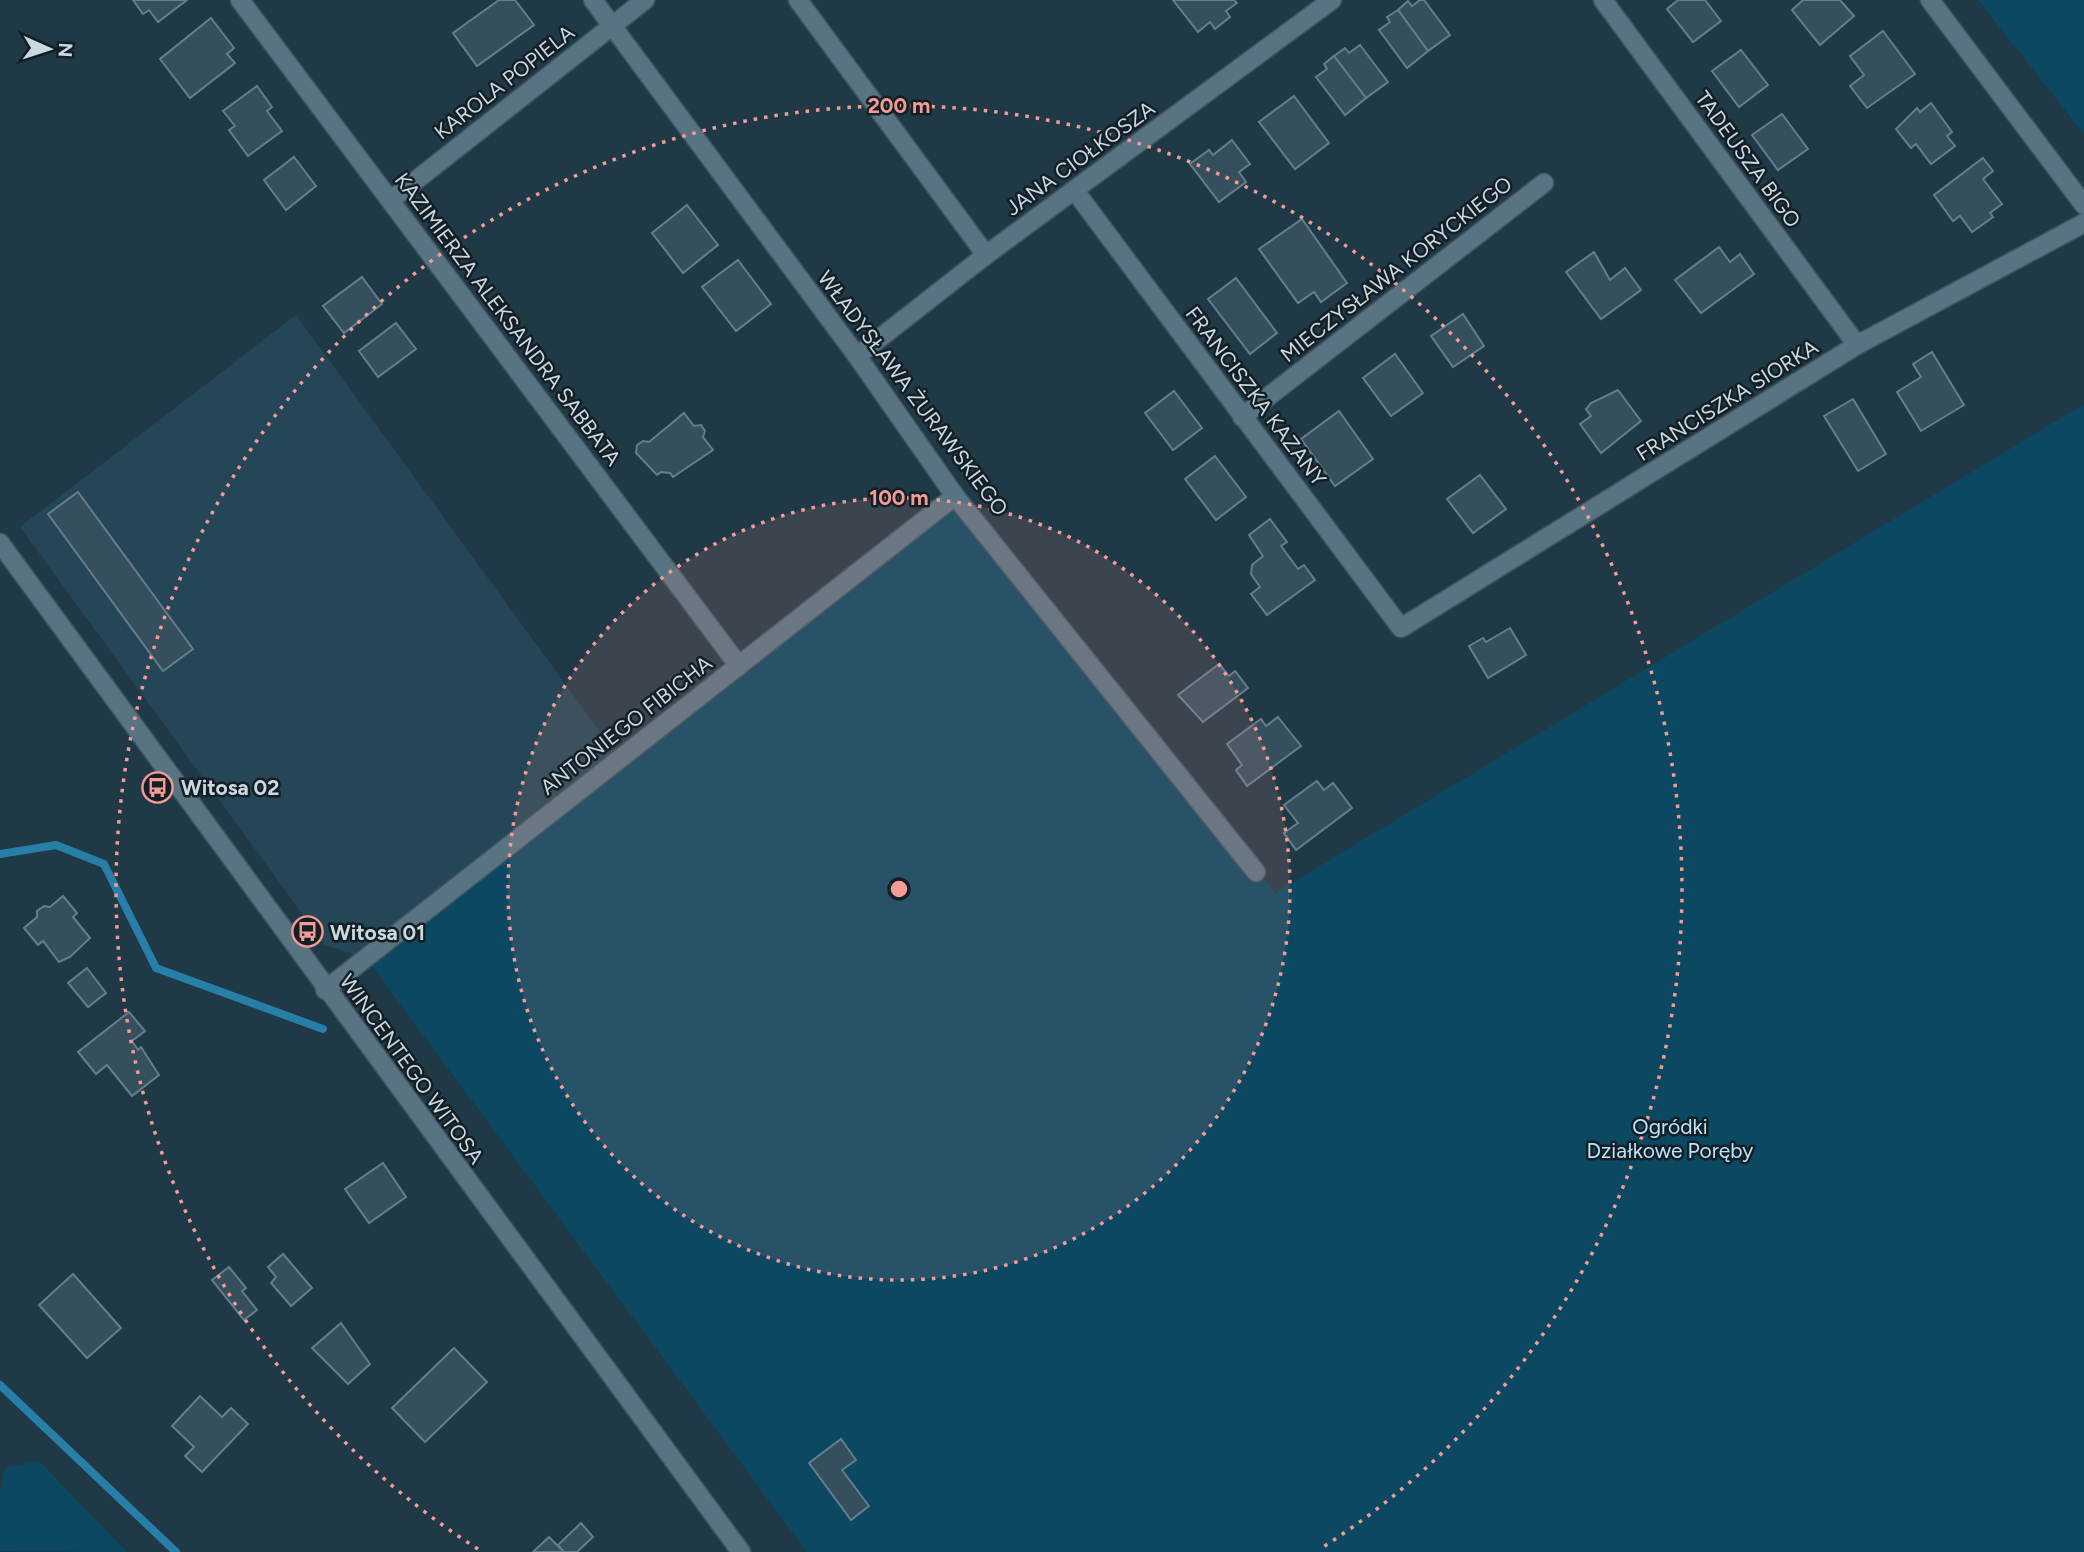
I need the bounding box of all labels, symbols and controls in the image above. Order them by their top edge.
north arrow [14,14,84,84]
street label: KAROLA POPIELA [429,20,579,144]
text: N [54,42,77,58]
street label: TADEUSZA BIGO [1690,86,1806,232]
text: 200 m [868,93,930,118]
street label: JANA CIOŁKOSZA [1000,95,1160,221]
street label: KAZIMIERZA ALEKSANDRA SABBATA [390,168,626,470]
street label: MIECZYSŁAWA KORYCKIEGO [1275,171,1517,367]
street label: WŁADYSŁAWA ŻURAWSKIEGO [813,266,1013,520]
street label: FRANCISZKA KAZANY [1180,301,1332,491]
street label: FRANCISZKA SIORKA [1632,334,1822,466]
text: 100 m [869,485,929,510]
street label: ANTONIEGO FIBICHA [535,650,717,800]
bus stop icon: Witosa 02 [141,770,175,804]
place label: Witosa 02 [181,775,279,800]
centre of rings [887,877,911,901]
bus stop icon: Witosa 01 [290,915,324,949]
place label: Witosa 01 [330,920,425,945]
street label: WINCENTEGO WITOSA [335,969,489,1169]
park label: Ogródki Działkowe Poręby [1587,1114,1753,1163]

